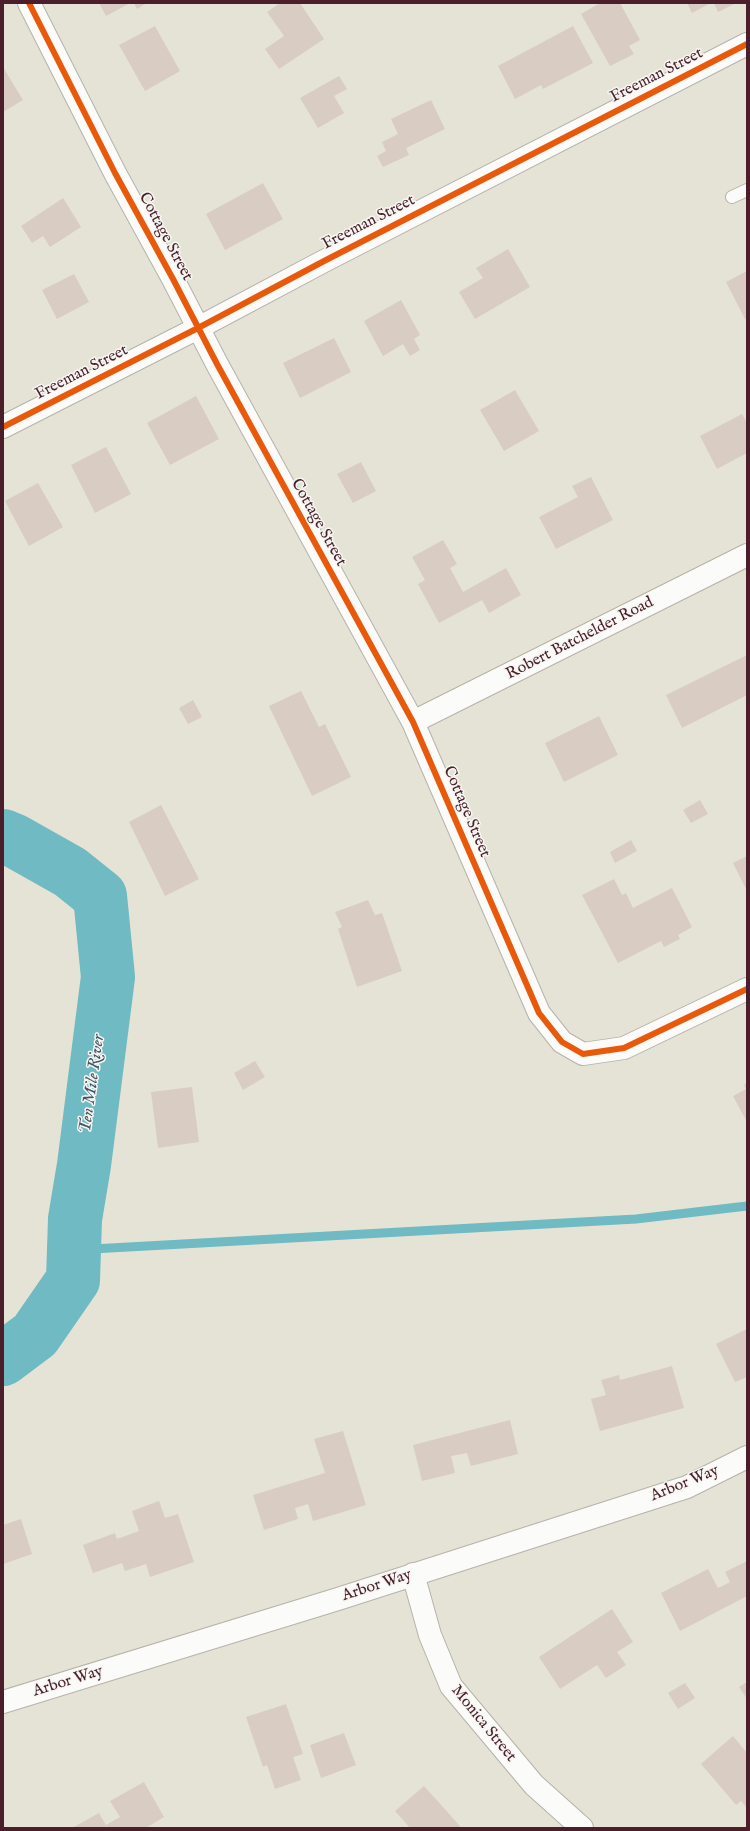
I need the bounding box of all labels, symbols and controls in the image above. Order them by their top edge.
street label: Freeman Street [607,44,707,108]
street label: Cottage Street [134,190,196,284]
street label: Freeman Street [319,191,419,255]
street label: Freeman Street [32,341,132,405]
street label: Cottage Street [286,476,350,570]
street label: Robert Batchelder Road [503,593,657,685]
street label: Cottage Street [438,764,494,860]
water label: Ten Mile River [76,1033,110,1135]
street label: Arbor Way [648,1462,722,1506]
street label: Arbor Way [340,1566,414,1606]
street label: Arbor Way [31,1662,105,1702]
street label: Monica Street [446,1682,520,1766]

